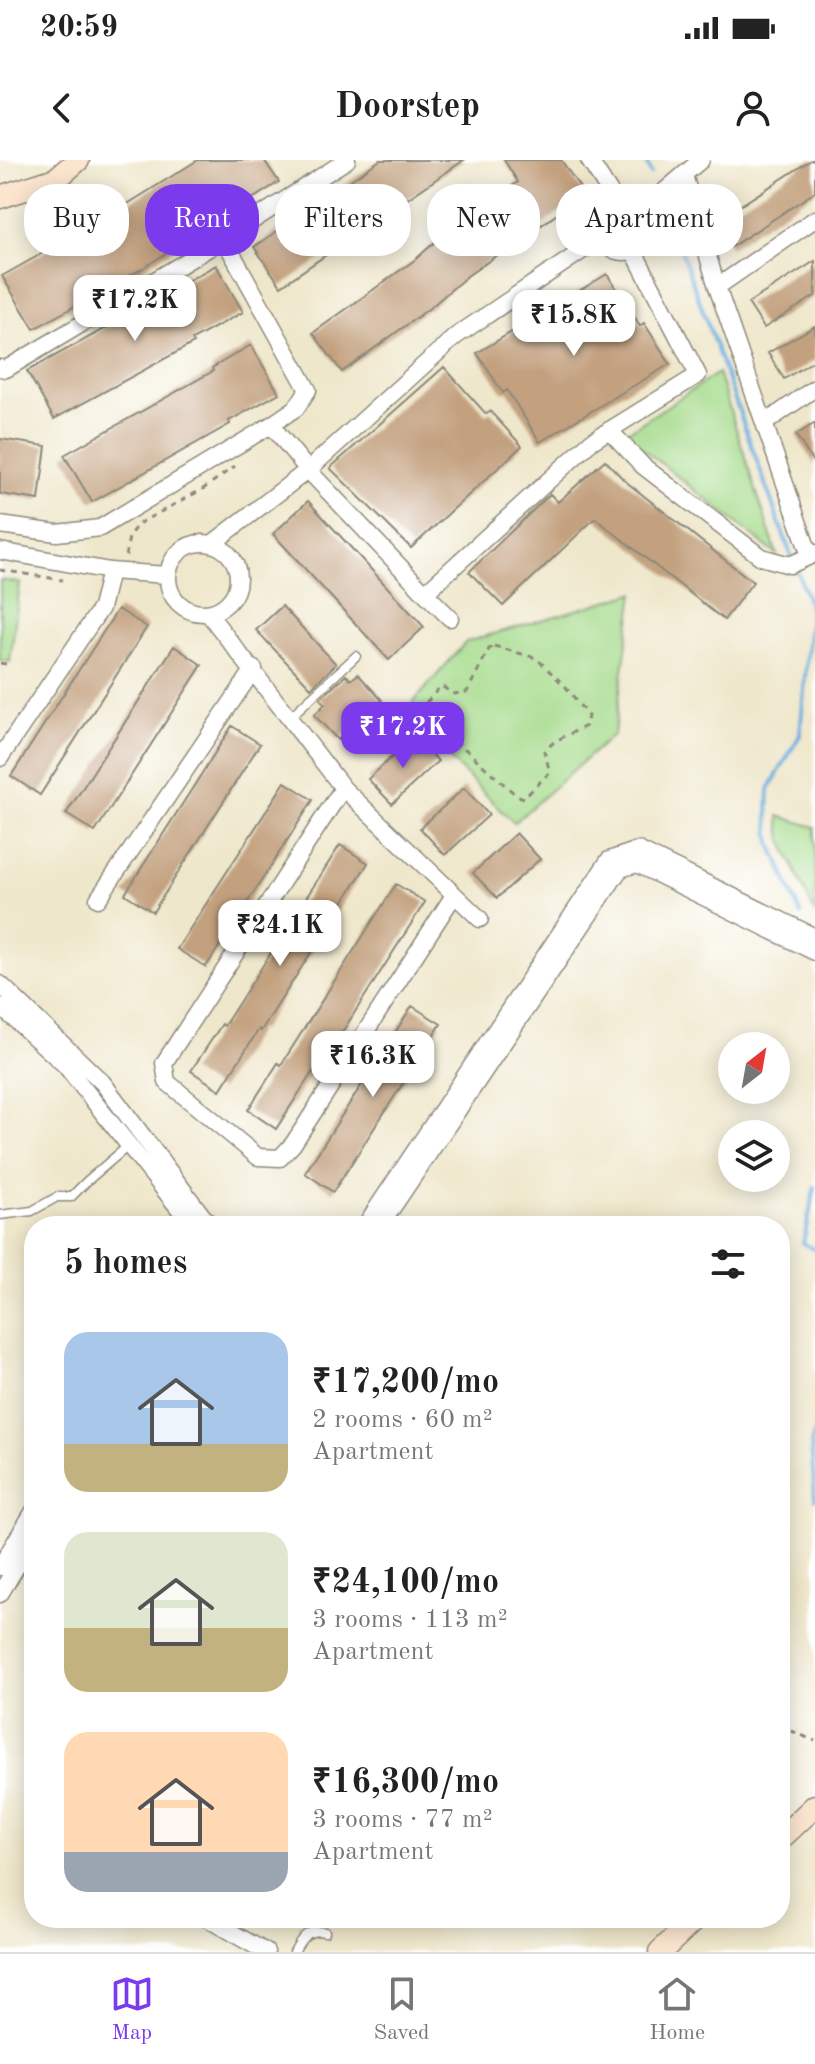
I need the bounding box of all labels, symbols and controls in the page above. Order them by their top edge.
text: 20:59 [40,13,118,43]
icon: back [40,86,84,130]
icon: person [731,86,775,130]
text: Doorstep [335,90,480,126]
chip: Buy [24,184,129,256]
chip: Rent [145,184,259,256]
chip: Filters [275,184,411,256]
chip: New [427,184,540,256]
chip: Apartment [556,184,743,256]
pin: ₹17.2K [70,275,200,343]
text: ₹17.2K [91,288,179,314]
pin: ₹15.8K [509,290,639,358]
text: ₹15.8K [530,303,618,329]
pin: ₹17.2K [338,702,468,770]
text: ₹17.2K [359,715,447,741]
pin: ₹24.1K [215,900,345,968]
text: ₹24.1K [236,913,324,939]
pin: ₹16.3K [308,1031,438,1099]
north arrow [718,1032,790,1104]
map controls [718,1032,790,1192]
text: ₹16.3K [329,1044,417,1070]
button: layers [718,1120,790,1192]
icon: filters [706,1242,750,1286]
text: 5 homes [64,1247,187,1281]
icon: home [128,1364,224,1460]
text: ₹17,200/mo [312,1366,499,1400]
text: 2 rooms · 60 m² [312,1407,493,1433]
text: Apartment [312,1439,434,1465]
icon: home [128,1564,224,1660]
text: ₹24,100/mo [312,1566,499,1600]
text: 3 rooms · 113 m² [312,1607,508,1633]
text: Apartment [312,1639,434,1665]
icon: home [128,1764,224,1860]
text: ₹16,300/mo [312,1766,499,1800]
text: 3 rooms · 77 m² [312,1807,493,1833]
text: Apartment [312,1839,434,1865]
tab: Map [110,1972,154,2047]
tab: Saved [374,1972,430,2047]
tab: Home [649,1972,705,2047]

